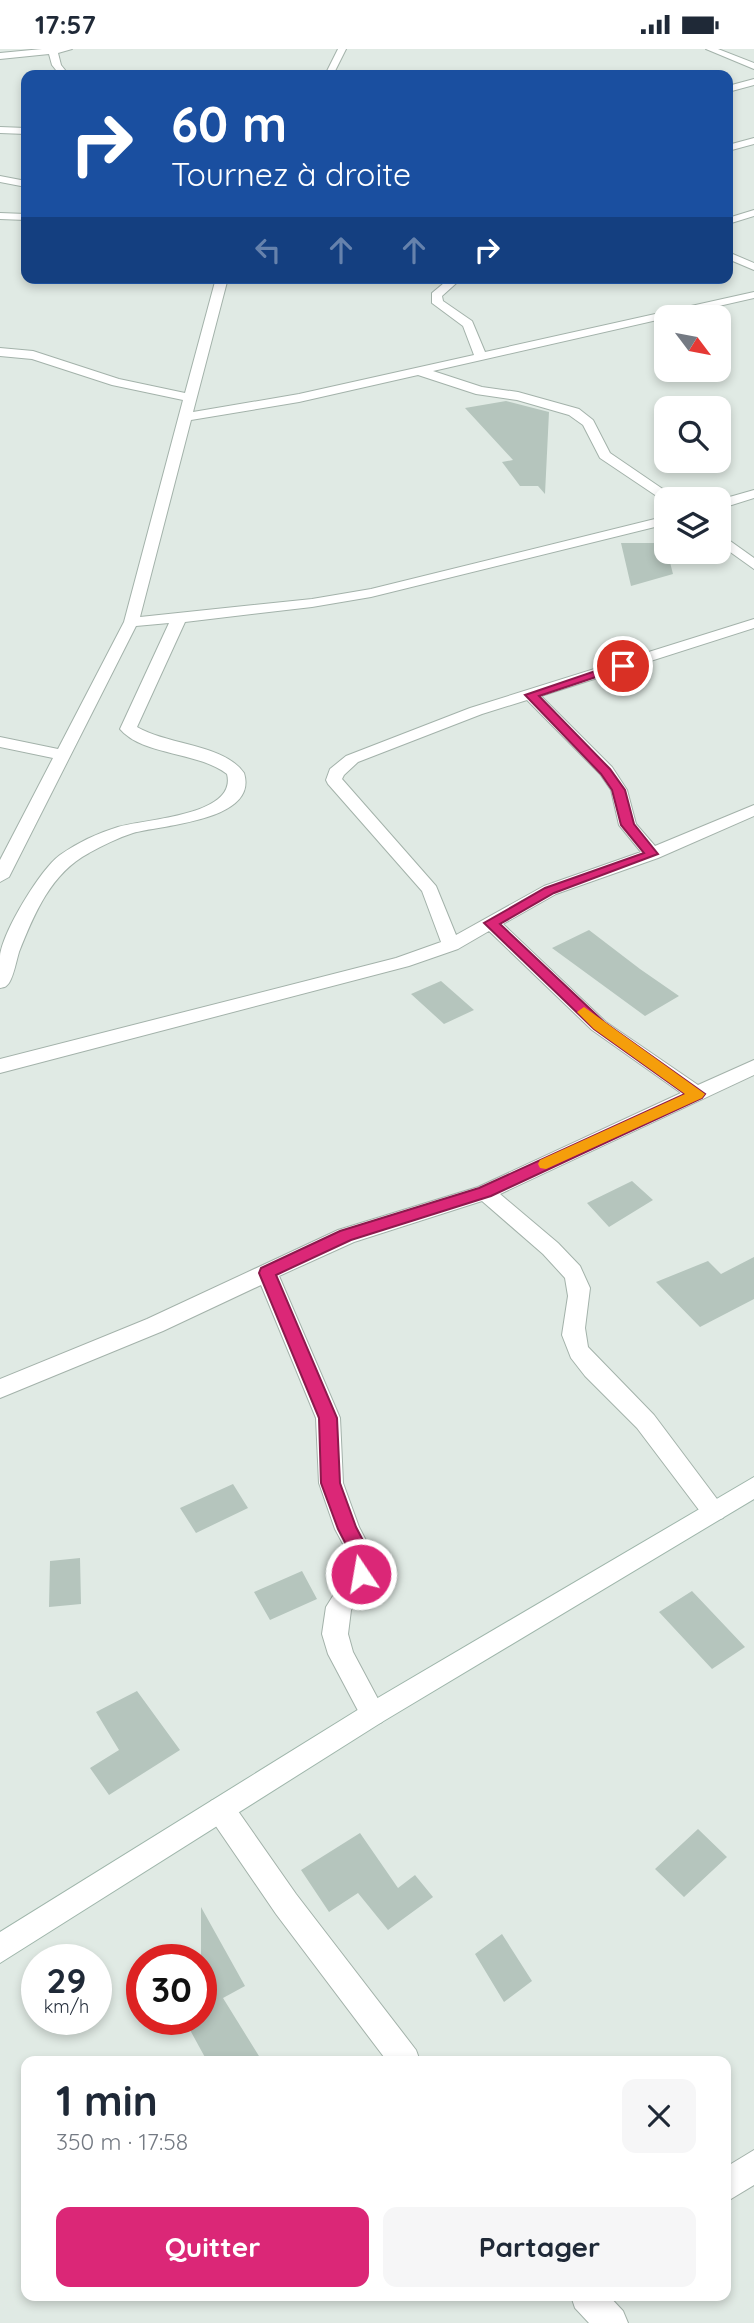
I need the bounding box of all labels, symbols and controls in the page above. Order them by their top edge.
text: 17:57 [35,8,96,41]
text: 60 m [171,93,287,154]
icon: right [56,98,147,189]
text: Tournez à droite [171,154,411,194]
icon: left [249,231,287,269]
icon: ahead [322,231,360,269]
icon: ahead [395,231,433,269]
icon: right [468,231,506,269]
north arrow [654,305,732,381]
map controls [654,305,731,564]
button: search [654,396,731,473]
button: layers [654,487,731,564]
pin [593,636,653,696]
icon: arrive [604,647,642,685]
position arrow [324,1537,398,1611]
speed limit sign: 30 [126,1944,217,2035]
text: 29 [47,1958,86,2002]
text: km/h [44,1995,89,2018]
text: 1 min [56,2074,158,2127]
button: close [622,2079,696,2153]
text: 350 m · 17:58 [56,2127,188,2156]
button: Quitter [56,2207,369,2287]
button: Partager [383,2207,696,2287]

